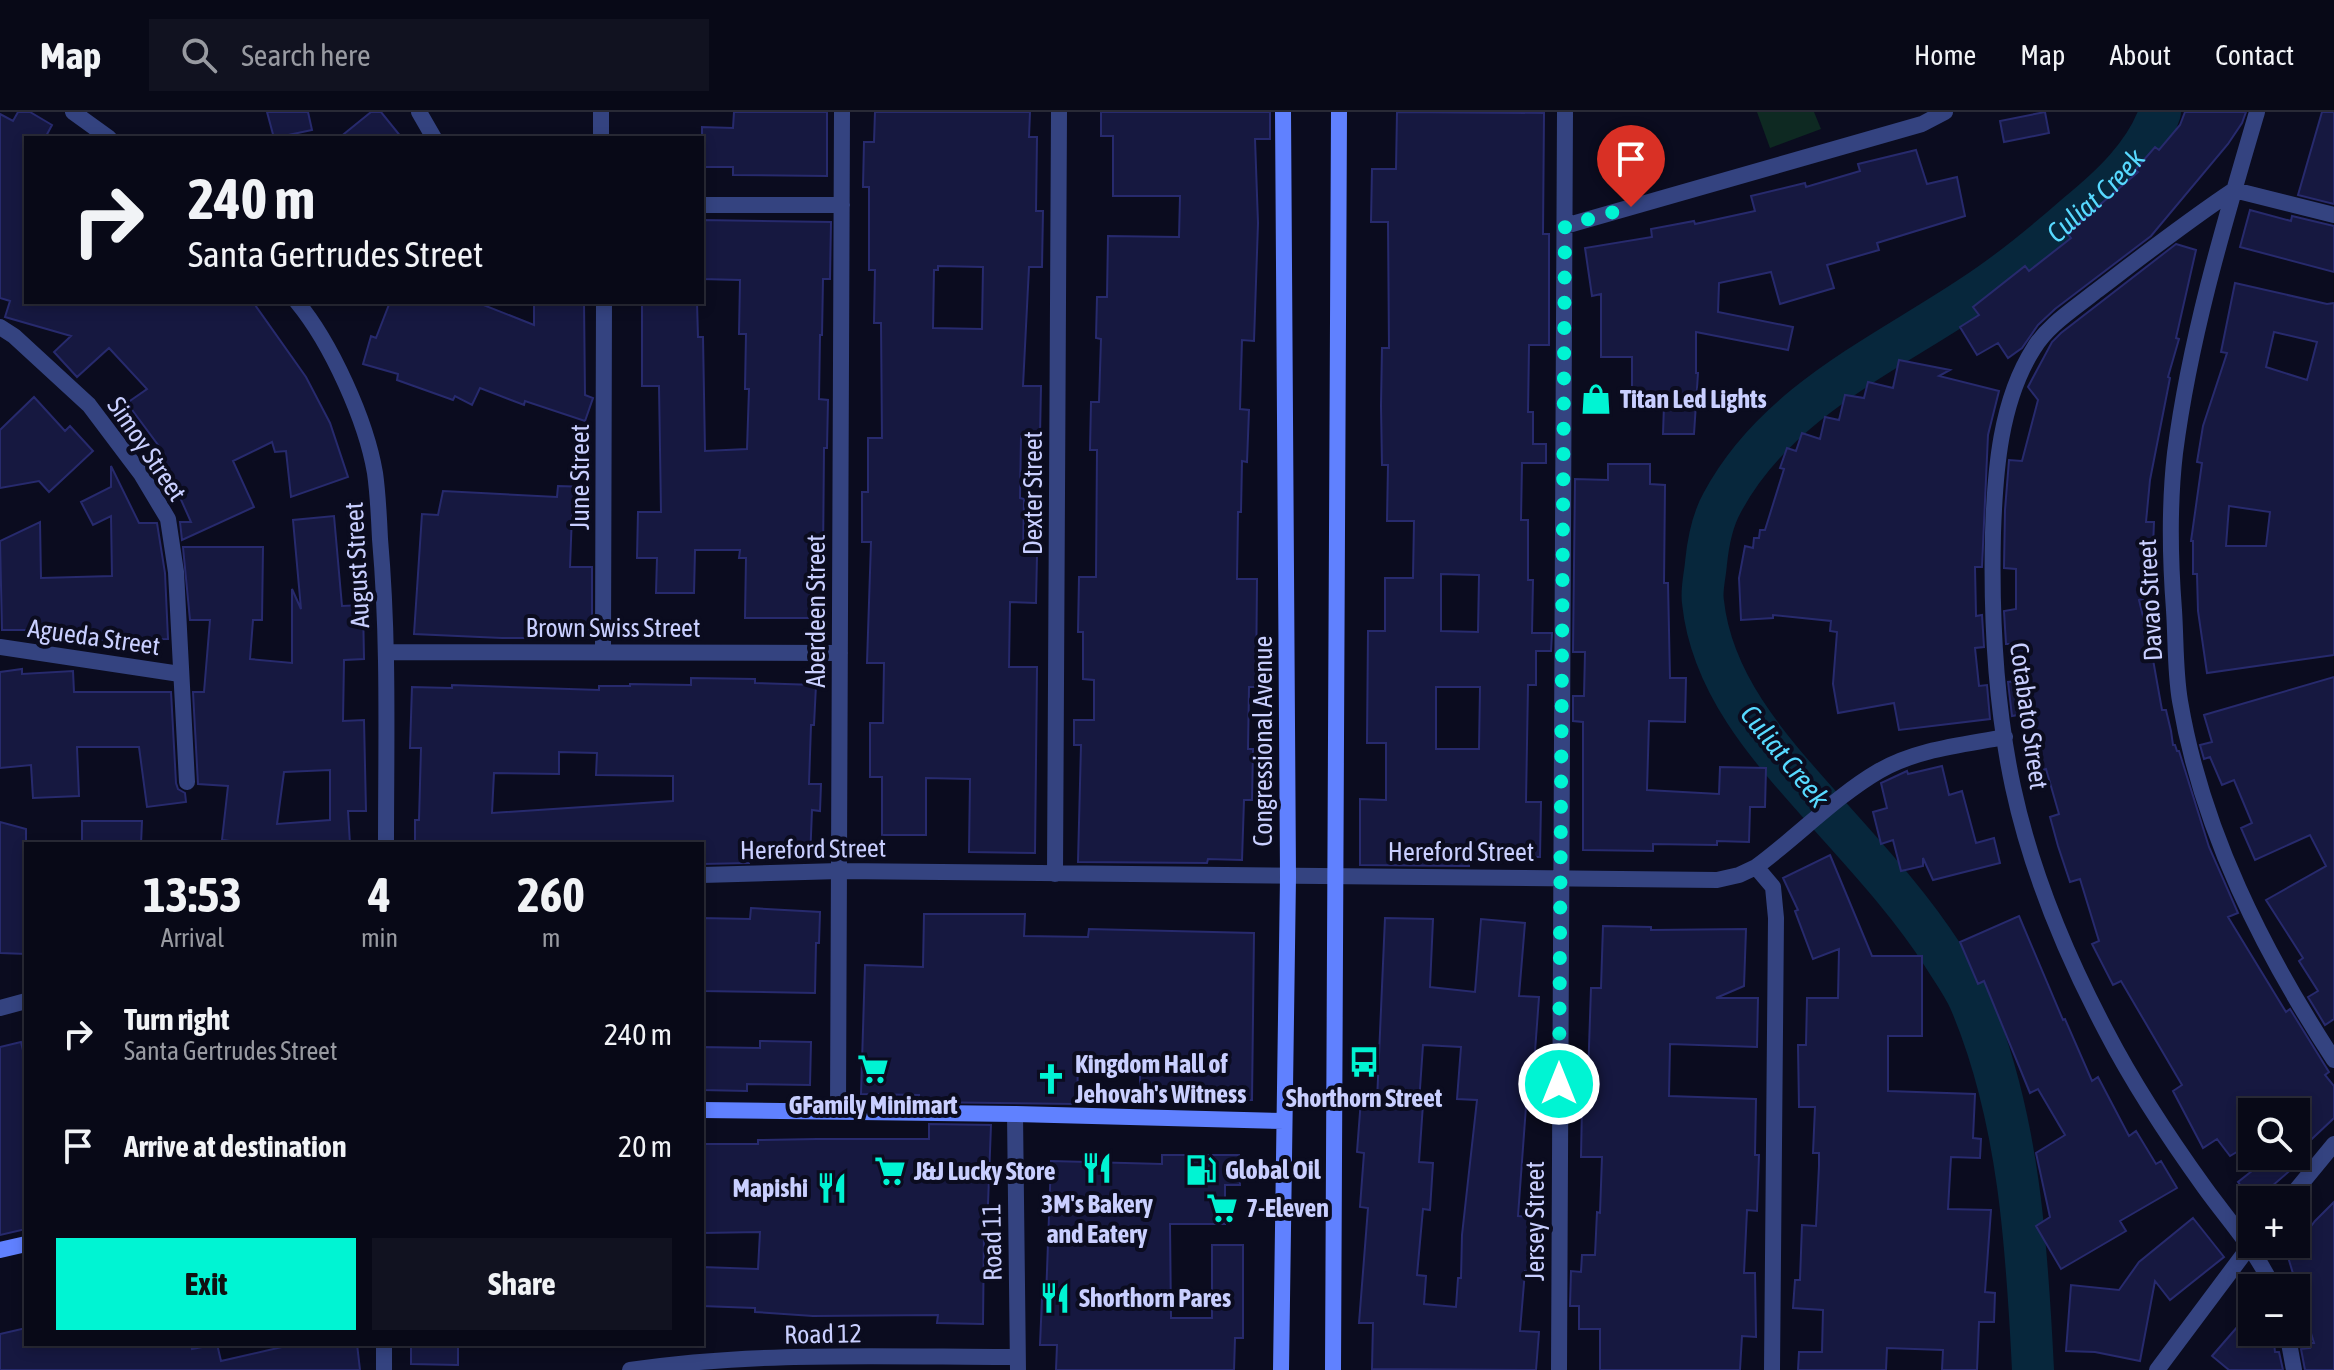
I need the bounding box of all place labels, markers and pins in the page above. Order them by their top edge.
pin [1597,125,1665,207]
shop icon: Titan Led Lights [1579,382,1613,416]
place label: Titan Led Lights [1620,384,1767,414]
bus stop icon: Shorthorn Street [1347,1045,1381,1079]
place label: Kingdom Hall of Jehovah's Witness [1074,1049,1246,1109]
supermarket icon: GFamily Minimart [856,1052,890,1086]
church icon: Kingdom Hall of Jehovah's Witness [1034,1062,1068,1096]
place label: Shorthorn Street [1286,1083,1443,1113]
place label: GFamily Minimart [788,1090,958,1120]
restaurant icon: 3M's Bakery and Eatery [1080,1151,1114,1185]
fuel station icon: Global Oil [1184,1153,1218,1187]
supermarket icon: J&J Lucky Store [873,1154,907,1188]
place label: Global Oil [1225,1155,1322,1185]
place label: J&J Lucky Store [913,1156,1056,1186]
restaurant icon: Mapishi [815,1171,849,1205]
place label: Mapishi [732,1173,808,1203]
place label: 3M's Bakery and Eatery [1041,1189,1153,1249]
supermarket icon: 7-Eleven [1205,1191,1239,1225]
place label: 7-Eleven [1246,1193,1329,1223]
restaurant icon: Shorthorn Pares [1038,1281,1072,1315]
place label: Shorthorn Pares [1079,1283,1231,1313]

